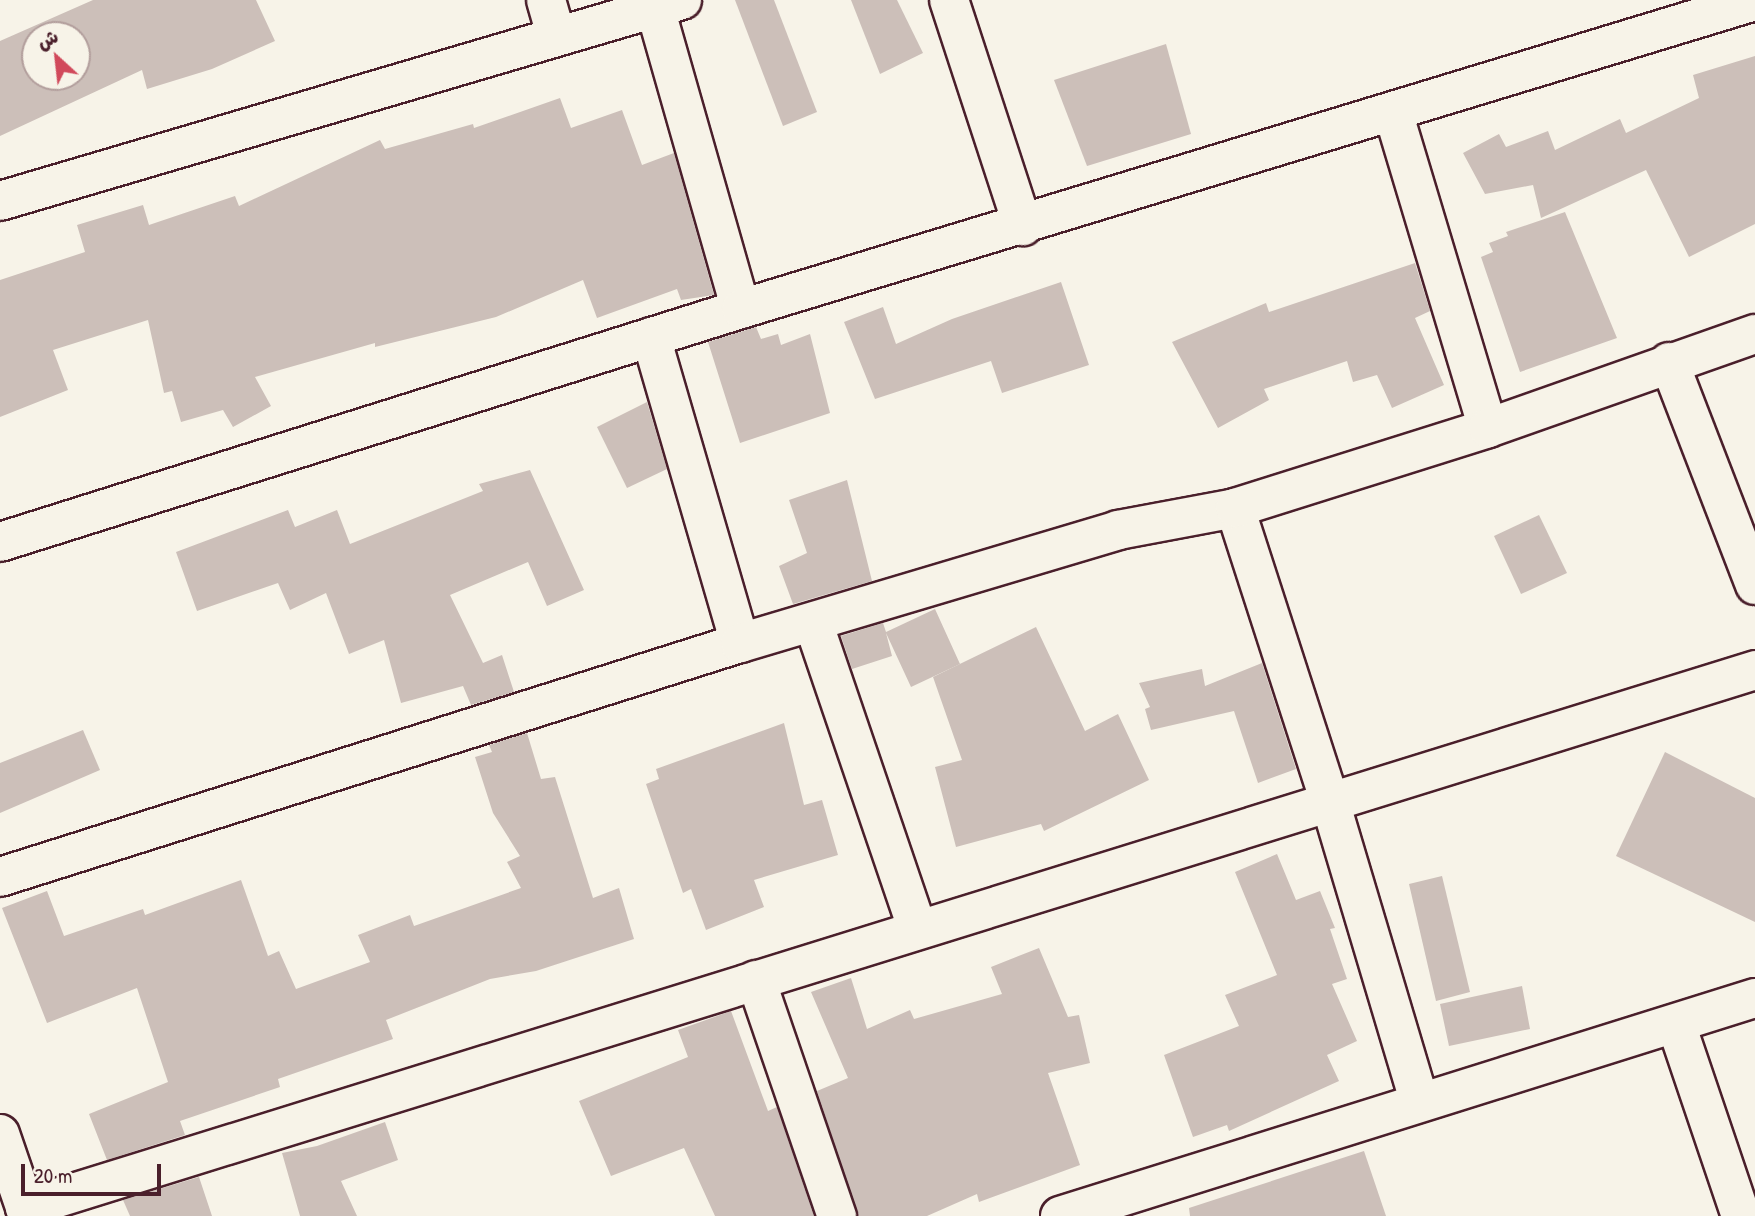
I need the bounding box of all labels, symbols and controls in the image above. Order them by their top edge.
north arrow [21,21,91,91]
text: ش [32,23,63,55]
scale bar [24,1150,164,1194]
text: 20 m [34,1161,72,1190]

